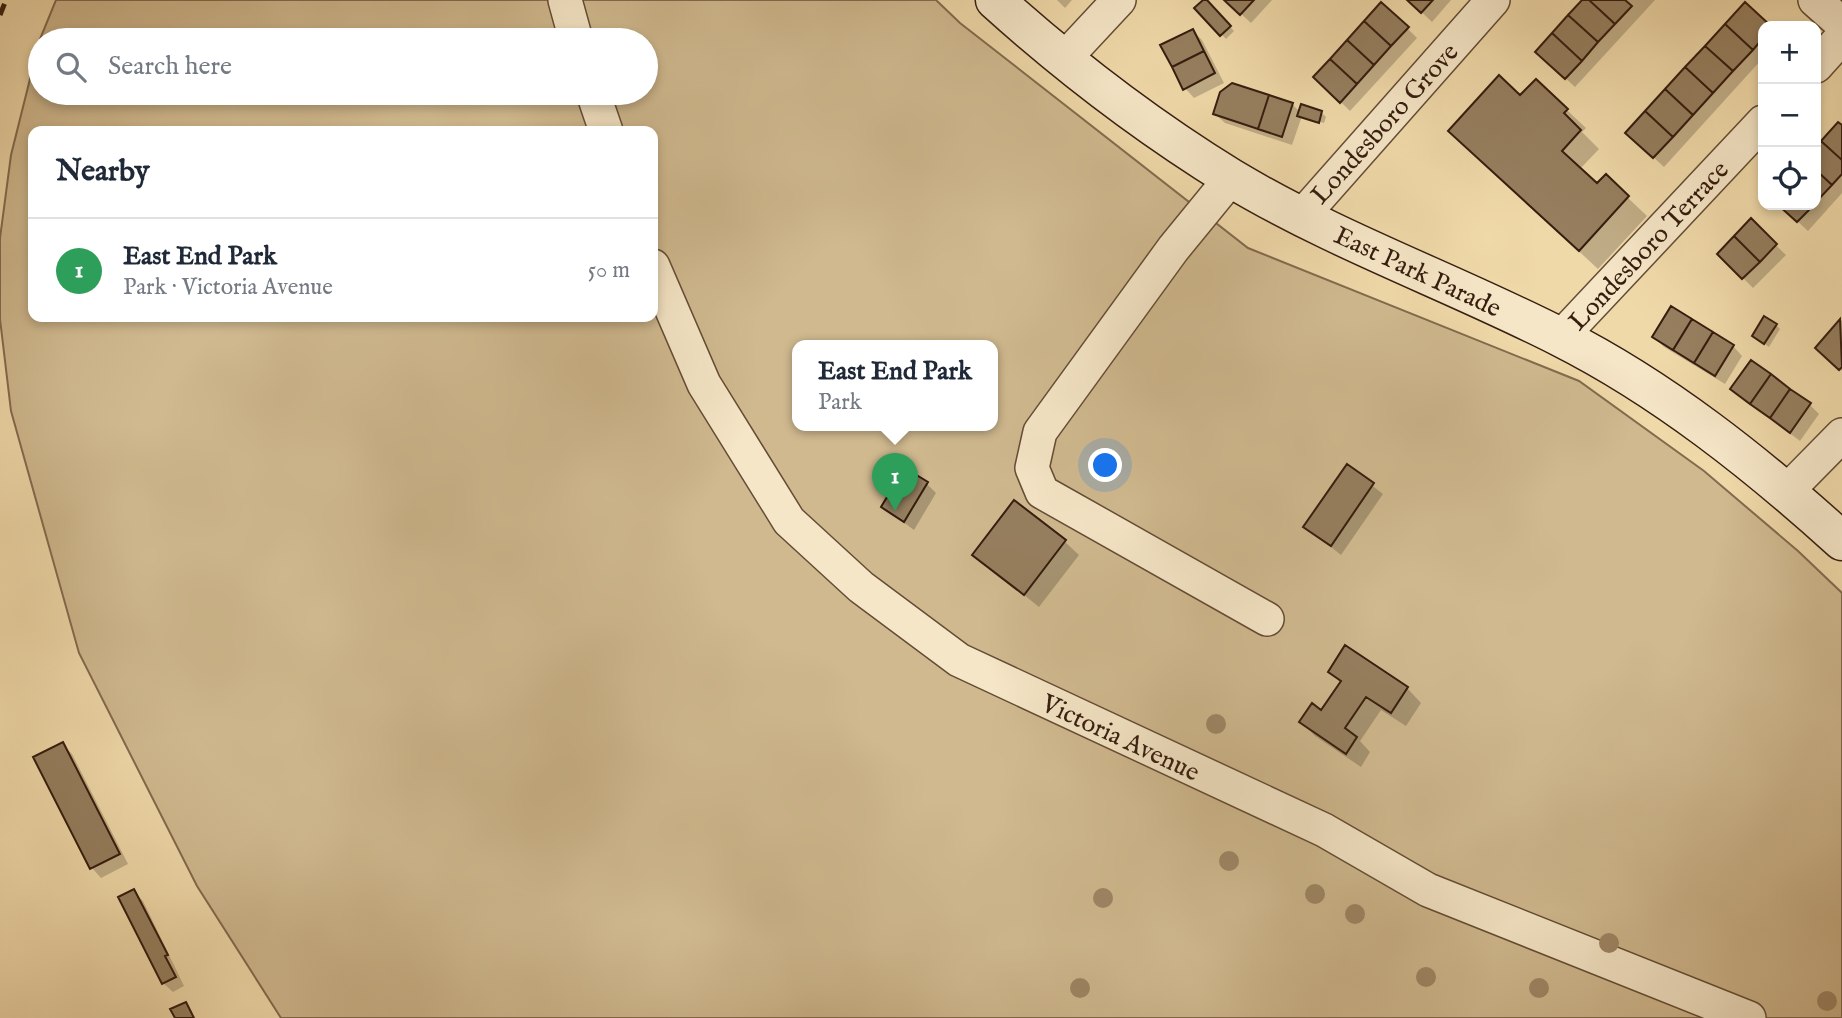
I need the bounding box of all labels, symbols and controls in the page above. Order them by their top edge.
map controls [1758,21,1821,210]
button: + [1758,21,1821,84]
search box [28,28,658,105]
street label: Londesboro Grove [1304,36,1466,212]
icon: search [52,48,90,86]
text: Search here [108,50,232,83]
button: − [1758,84,1821,147]
button: locate [1758,147,1821,210]
text: Nearby [56,153,149,191]
street label: Londesboro Terrace [1562,154,1736,338]
street label: East Park Parade [1328,219,1506,326]
text: East End Park [123,240,277,273]
text: 1 [75,256,83,285]
text: 50 m [588,256,630,285]
text: Park · Victoria Avenue [123,273,333,302]
popup [792,340,998,431]
text: East End Park [818,355,972,388]
text: Park [818,388,862,417]
your location [1088,448,1122,482]
pin: 1 [872,453,918,511]
street label: Victoria Avenue [1035,687,1205,789]

